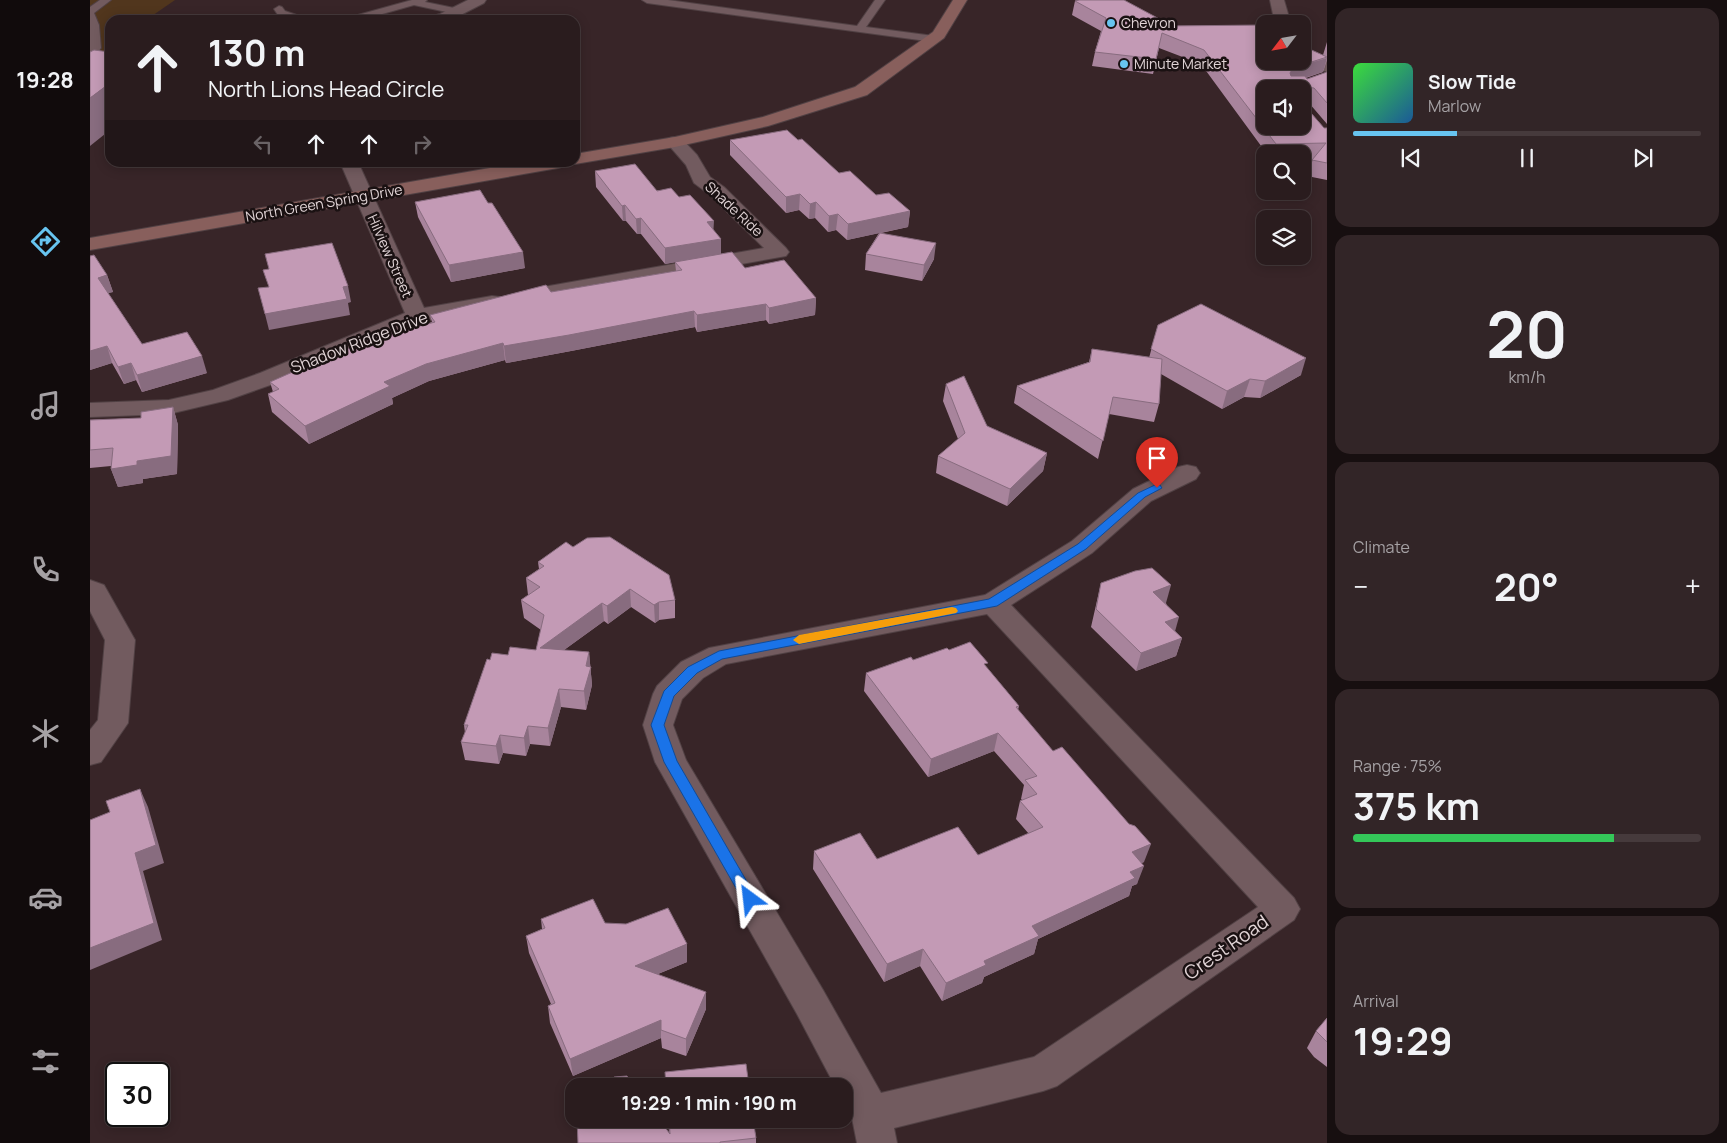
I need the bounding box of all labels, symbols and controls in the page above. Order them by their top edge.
place label: Chevron [1121,13,1176,32]
north arrow [1256,15,1311,70]
map controls [1256,15,1311,265]
marker: Chevron [1105,17,1117,29]
text: 130 m [208,29,305,77]
icon: ahead [125,35,190,100]
place label: Minute Market [1134,54,1228,73]
marker: Minute Market [1118,58,1130,70]
text: 19:28 [16,65,74,95]
text: Slow Tide [1428,69,1516,95]
text: North Lions Head Circle [208,74,444,104]
button: sound [1256,80,1311,135]
text: Marlow [1428,95,1481,117]
icon: left [249,130,277,158]
icon: ahead [302,130,330,158]
icon: ahead [355,130,383,158]
icon: right [408,130,436,158]
icon: previous [1397,144,1425,172]
icon: pause [1513,144,1541,172]
icon: next [1629,144,1657,172]
button: search [1256,145,1311,200]
street label: Shade Ride [701,177,767,240]
street label: North Green Spring Drive [244,179,404,226]
button: layers [1256,210,1311,265]
street label: Hilview Street [364,211,417,301]
icon: directions [28,224,63,259]
text: 20 [1486,289,1568,378]
street label: Shadow Ridge Drive [287,306,431,378]
text: km/h [1508,366,1546,388]
icon: music [28,388,63,423]
pin [1136,437,1178,488]
icon: arrive [1143,444,1171,472]
text: Climate [1353,536,1410,558]
icon: phone [28,552,63,587]
text: 20° [1494,560,1559,612]
text: − [1353,567,1368,605]
text: + [1685,567,1701,605]
icon: climate [28,716,63,751]
text: Range · 75% [1353,755,1442,777]
text: 375 km [1353,779,1480,831]
position arrow [723,872,775,924]
icon: car [28,880,63,915]
street label: Crest Road [1178,908,1274,986]
text: Arrival [1353,990,1399,1012]
text: 19:29 [1353,1014,1453,1066]
icon: filters [28,1044,63,1079]
speed limit sign: 30 [105,1062,170,1127]
text: 19:29 · 1 min · 190 m [621,1090,797,1116]

